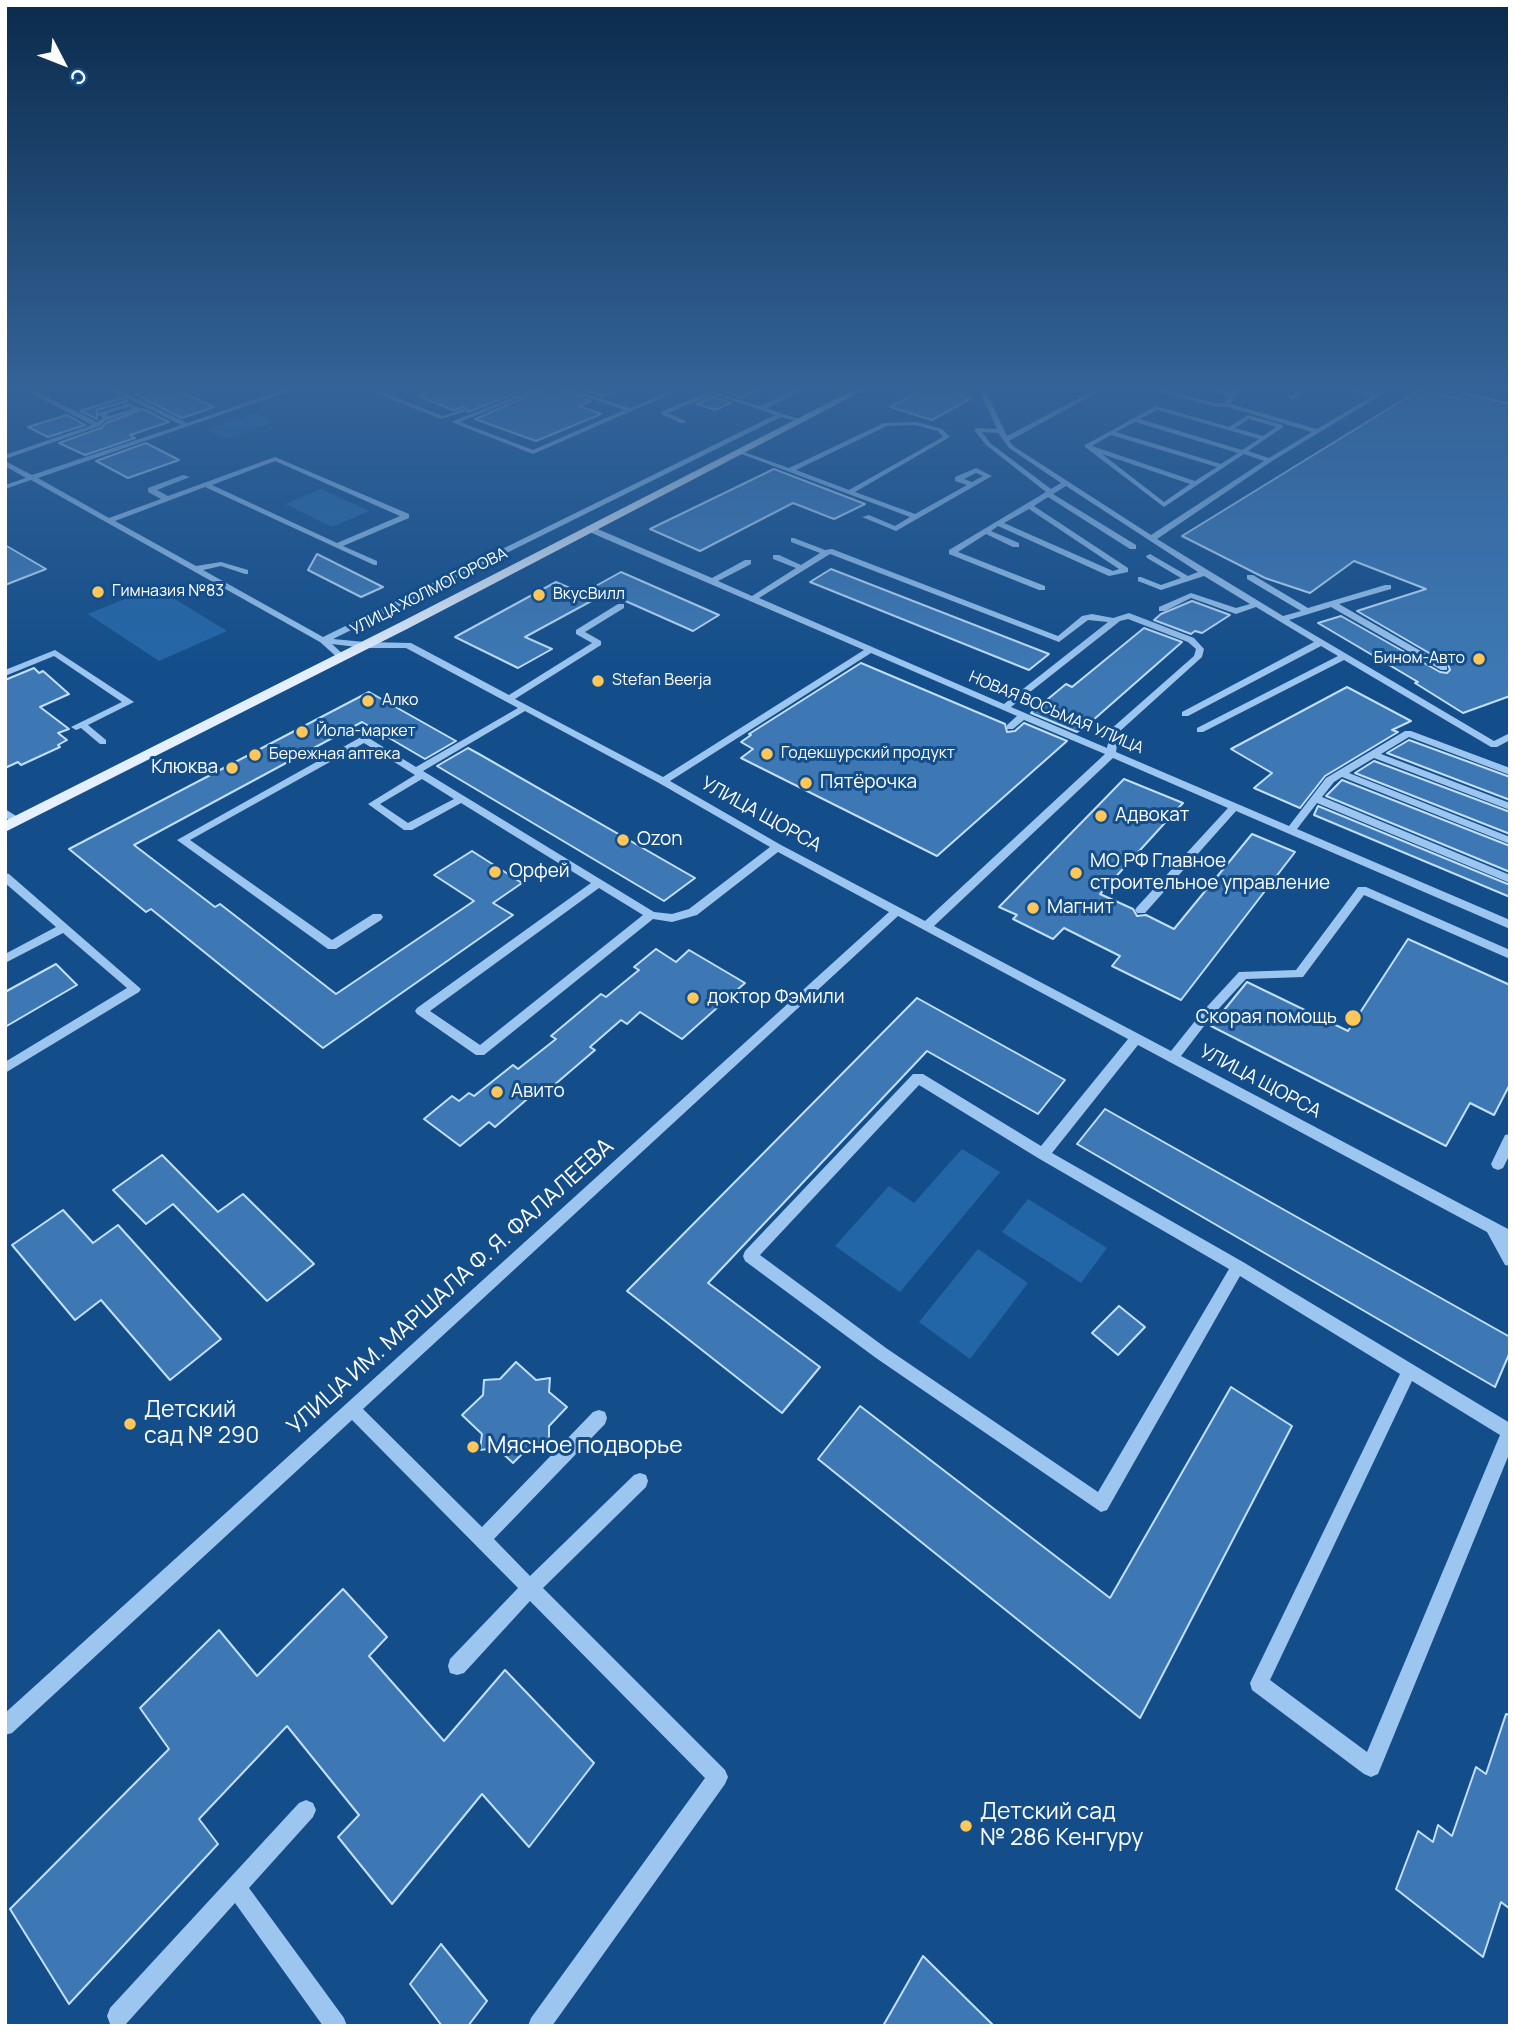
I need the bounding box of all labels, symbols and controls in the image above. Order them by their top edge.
north arrow [28,28,98,98]
text: С [64,63,93,91]
street label: УЛИЦА ХОЛМОГОРОВА [347,544,511,640]
place label: Гимназия №83 [112,582,224,602]
marker: Гимназия №83 [90,584,106,600]
place label: ВкусВилл [553,585,625,605]
marker: ВкусВилл [531,587,547,603]
place label: Бином-Авто [1374,649,1465,669]
marker: Бином-Авто [1471,651,1487,667]
street label: НОВАЯ ВОСЬМАЯ УЛИЦА [966,667,1146,759]
place label: Stefan Beerja [612,671,712,691]
marker: Stefan Beerja [590,673,606,689]
place label: Алко [382,691,419,711]
marker: Алко [360,693,376,709]
place label: Йола-маркет [316,722,416,742]
marker: Йола-маркет [294,724,310,740]
place label: Годекшурский продукт [781,744,955,764]
place label: Бережная аптека [269,745,400,765]
marker: Годекшурский продукт [759,746,775,762]
marker: Бережная аптека [247,747,263,763]
place label: Клюква [151,757,218,779]
marker: Клюква [224,760,240,776]
street label: УЛИЦА ЩОРСА [697,772,825,858]
place label: Пятёрочка [820,772,917,794]
marker: Пятёрочка [798,775,814,791]
place label: Адвокат [1115,805,1189,827]
marker: Адвокат [1093,808,1109,824]
place label: Ozon [637,829,683,851]
marker: Ozon [615,832,631,848]
place label: МО РФ Главное строительное управление [1090,851,1330,895]
place label: Орфей [509,861,570,883]
marker: Орфей [487,864,503,880]
marker: МО РФ Главное строительное управление [1068,865,1084,881]
place label: Магнит [1047,897,1114,919]
marker: Магнит [1025,900,1041,916]
place label: доктор Фэмили [707,987,844,1009]
marker: доктор Фэмили [685,990,701,1006]
place label: Скорая помощь [1196,1007,1337,1029]
marker: Скорая помощь [1343,1008,1363,1028]
street label: УЛИЦА ЩОРСА [1195,1040,1325,1124]
place label: Авито [511,1081,565,1103]
marker: Авито [489,1084,505,1100]
street label: УЛИЦА ИМ. МАРШАЛА Ф. Я. ФАЛАЛЕЕВА [282,1133,620,1441]
place label: Детский сад № 290 [144,1397,259,1451]
marker: Детский сад № 290 [122,1416,138,1432]
place label: Мясное подворье [487,1433,683,1461]
marker: Мясное подворье [465,1439,481,1455]
place label: Детский сад № 286 Кенгуру [980,1799,1143,1853]
marker: Детский сад № 286 Кенгуру [958,1818,974,1834]

